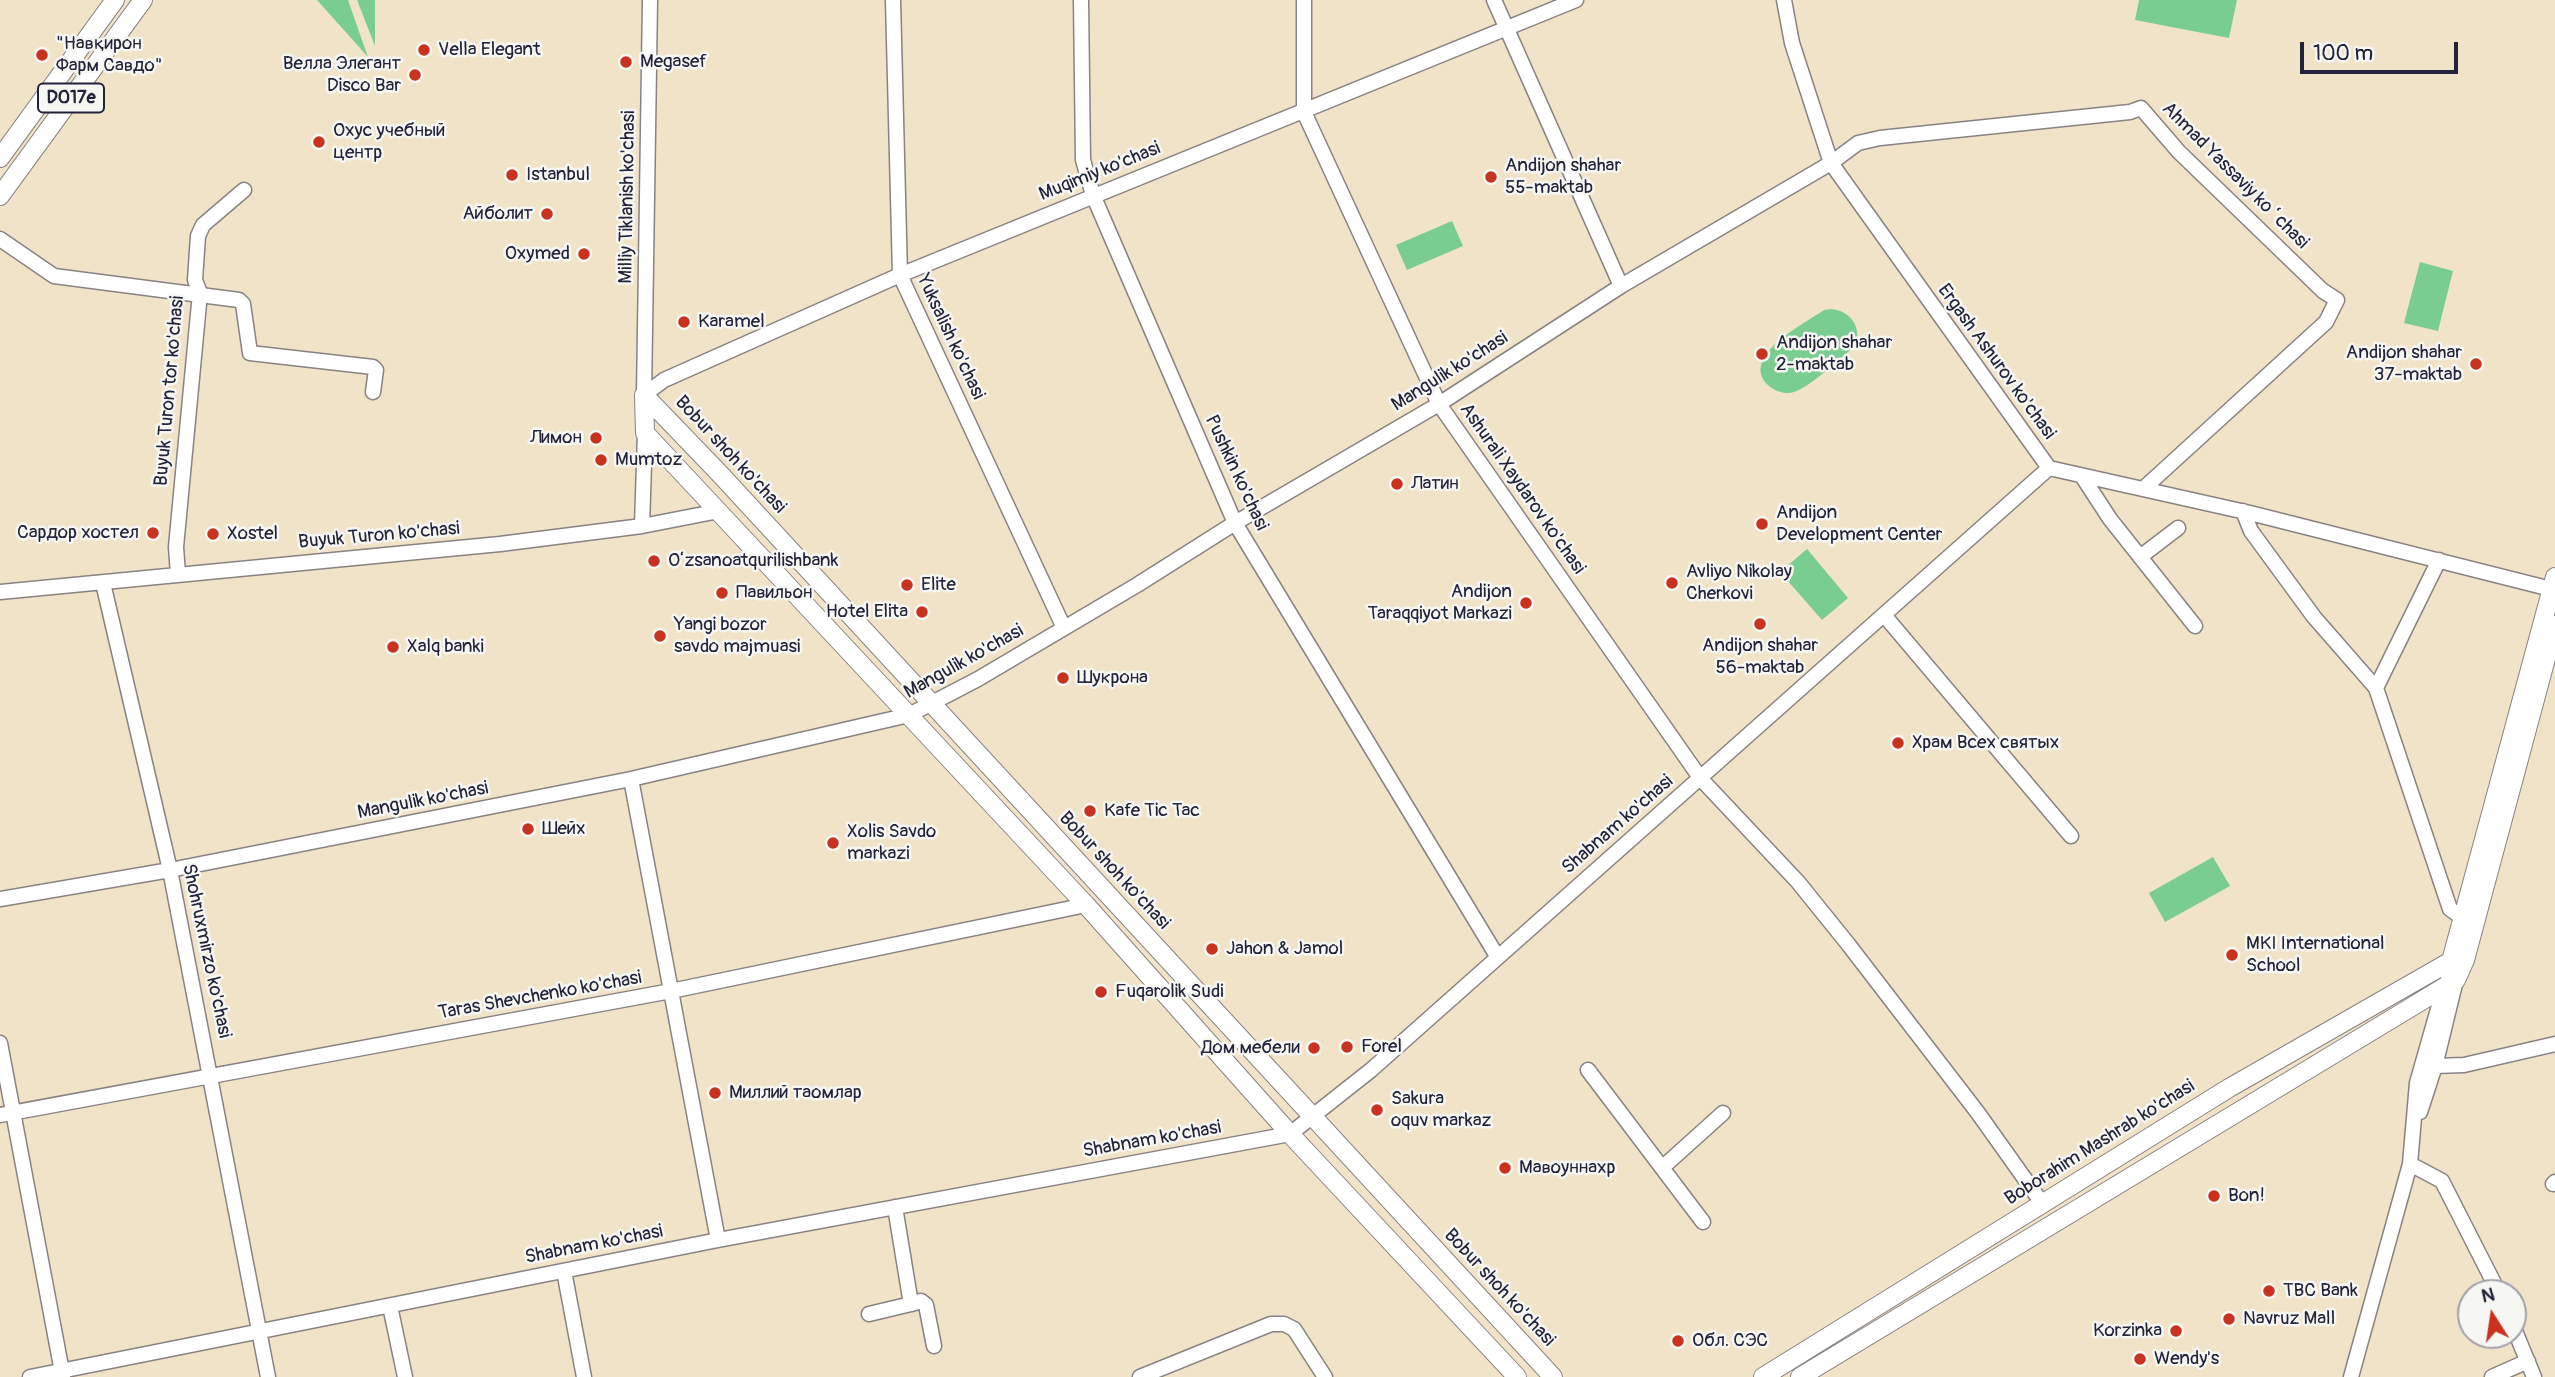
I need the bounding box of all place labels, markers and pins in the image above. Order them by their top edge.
place label: "Навқирон Фарм Савдо" [56,33,162,77]
place label: Vella Elegant [438,39,541,61]
marker: Vella Elegant [416,42,432,58]
marker: "Навқирон Фарм Савдо" [34,47,50,63]
place label: Megasef [640,51,707,73]
place label: Велла Элегант Disco Bar [283,53,401,97]
marker: Megasef [618,54,634,70]
marker: Велла Элегант Disco Bar [407,67,423,83]
place label: Охус учебный центр [333,120,445,164]
marker: Охус учебный центр [311,134,327,150]
place label: Andijon shahar 55-maktab [1505,155,1621,199]
place label: Istanbul [526,164,590,186]
marker: Istanbul [504,167,520,183]
marker: Andijon shahar 55-maktab [1483,169,1499,185]
place label: Айболит [462,203,533,225]
marker: Айболит [539,206,555,222]
place label: Oxymed [505,243,570,265]
marker: Oxymed [576,246,592,262]
place label: Karamel [698,311,765,333]
marker: Karamel [676,314,692,330]
place label: Andijon shahar 2-maktab [1776,332,1892,376]
place label: Andijon shahar 37-maktab [2346,342,2462,386]
marker: Andijon shahar 2-maktab [1754,346,1770,362]
marker: Andijon shahar 37-maktab [2468,356,2484,372]
place label: Лимон [530,427,582,449]
marker: Лимон [588,430,604,446]
place label: Mumtoz [615,449,682,471]
marker: Mumtoz [593,452,609,468]
place label: Латин [1411,473,1459,495]
marker: Латин [1389,476,1405,492]
place label: Andijon Development Center [1776,502,1942,546]
marker: Andijon Development Center [1754,516,1770,532]
place label: Сардор хостел [17,522,139,544]
place label: Xostel [227,523,278,545]
marker: Сардор хостел [145,525,161,541]
marker: Xostel [205,526,221,542]
place label: Oʻzsanoatqurilishbank [668,550,839,572]
marker: Oʻzsanoatqurilishbank [646,553,662,569]
place label: Avliyo Nikolay Cherkovi [1686,561,1792,605]
place label: Elite [921,574,956,596]
marker: Avliyo Nikolay Cherkovi [1664,575,1680,591]
marker: Elite [899,577,915,593]
place label: Andijon Taraqqiyot Markazi [1368,581,1512,625]
place label: Павильон [736,582,812,604]
marker: Павильон [714,585,730,601]
marker: Andijon Taraqqiyot Markazi [1518,595,1534,611]
place label: Hotel Elita [826,601,908,623]
marker: Hotel Elita [914,604,930,620]
place label: Yangi bozor savdo majmuasi [674,614,800,658]
marker: Andijon shahar 56-maktab [1752,616,1768,632]
marker: Yangi bozor savdo majmuasi [652,628,668,644]
place label: Andijon shahar 56-maktab [1702,635,1818,679]
place label: Xalq banki [407,636,484,658]
marker: Xalq banki [385,639,401,655]
place label: Шукрона [1077,667,1148,689]
marker: Шукрона [1055,670,1071,686]
place label: Храм Всех святых [1912,732,2059,754]
marker: Храм Всех святых [1890,735,1906,751]
place label: Kafe Tic Tac [1104,800,1200,822]
marker: Kafe Tic Tac [1082,803,1098,819]
place label: Шейх [542,818,586,840]
marker: Шейх [520,821,536,837]
place label: Xolis Savdo markazi [847,821,936,865]
marker: Xolis Savdo markazi [825,835,841,851]
place label: MKI International School [2246,933,2385,977]
place label: Jahon & Jamol [1226,938,1343,960]
marker: Jahon & Jamol [1204,941,1220,957]
marker: MKI International School [2224,947,2240,963]
place label: Fuqarolik Sudi [1115,981,1224,1003]
marker: Fuqarolik Sudi [1093,984,1109,1000]
place label: Forel [1361,1036,1402,1058]
place label: Дом мебели [1201,1037,1300,1059]
marker: Forel [1339,1039,1355,1055]
marker: Дом мебели [1306,1040,1322,1056]
place label: Миллий таомлар [729,1082,862,1104]
marker: Миллий таомлар [707,1085,723,1101]
place label: Sakura oquv markaz [1391,1088,1491,1132]
marker: Sakura oquv markaz [1369,1102,1385,1118]
place label: Мавоуннахр [1519,1157,1615,1179]
marker: Мавоуннахр [1497,1160,1513,1176]
place label: Bon! [2228,1185,2265,1207]
marker: Bon! [2206,1188,2222,1204]
place label: TBC Bank [2283,1280,2358,1302]
marker: TBC Bank [2261,1283,2277,1299]
place label: Navruz Mall [2243,1308,2335,1330]
marker: Navruz Mall [2221,1311,2237,1327]
place label: Korzinka [2093,1320,2162,1342]
marker: Korzinka [2168,1323,2184,1339]
place label: Обл. СЭС [1692,1330,1768,1352]
marker: Обл. СЭС [1670,1333,1686,1349]
place label: Wendy's [2154,1348,2219,1370]
marker: Wendy's [2132,1351,2148,1367]

